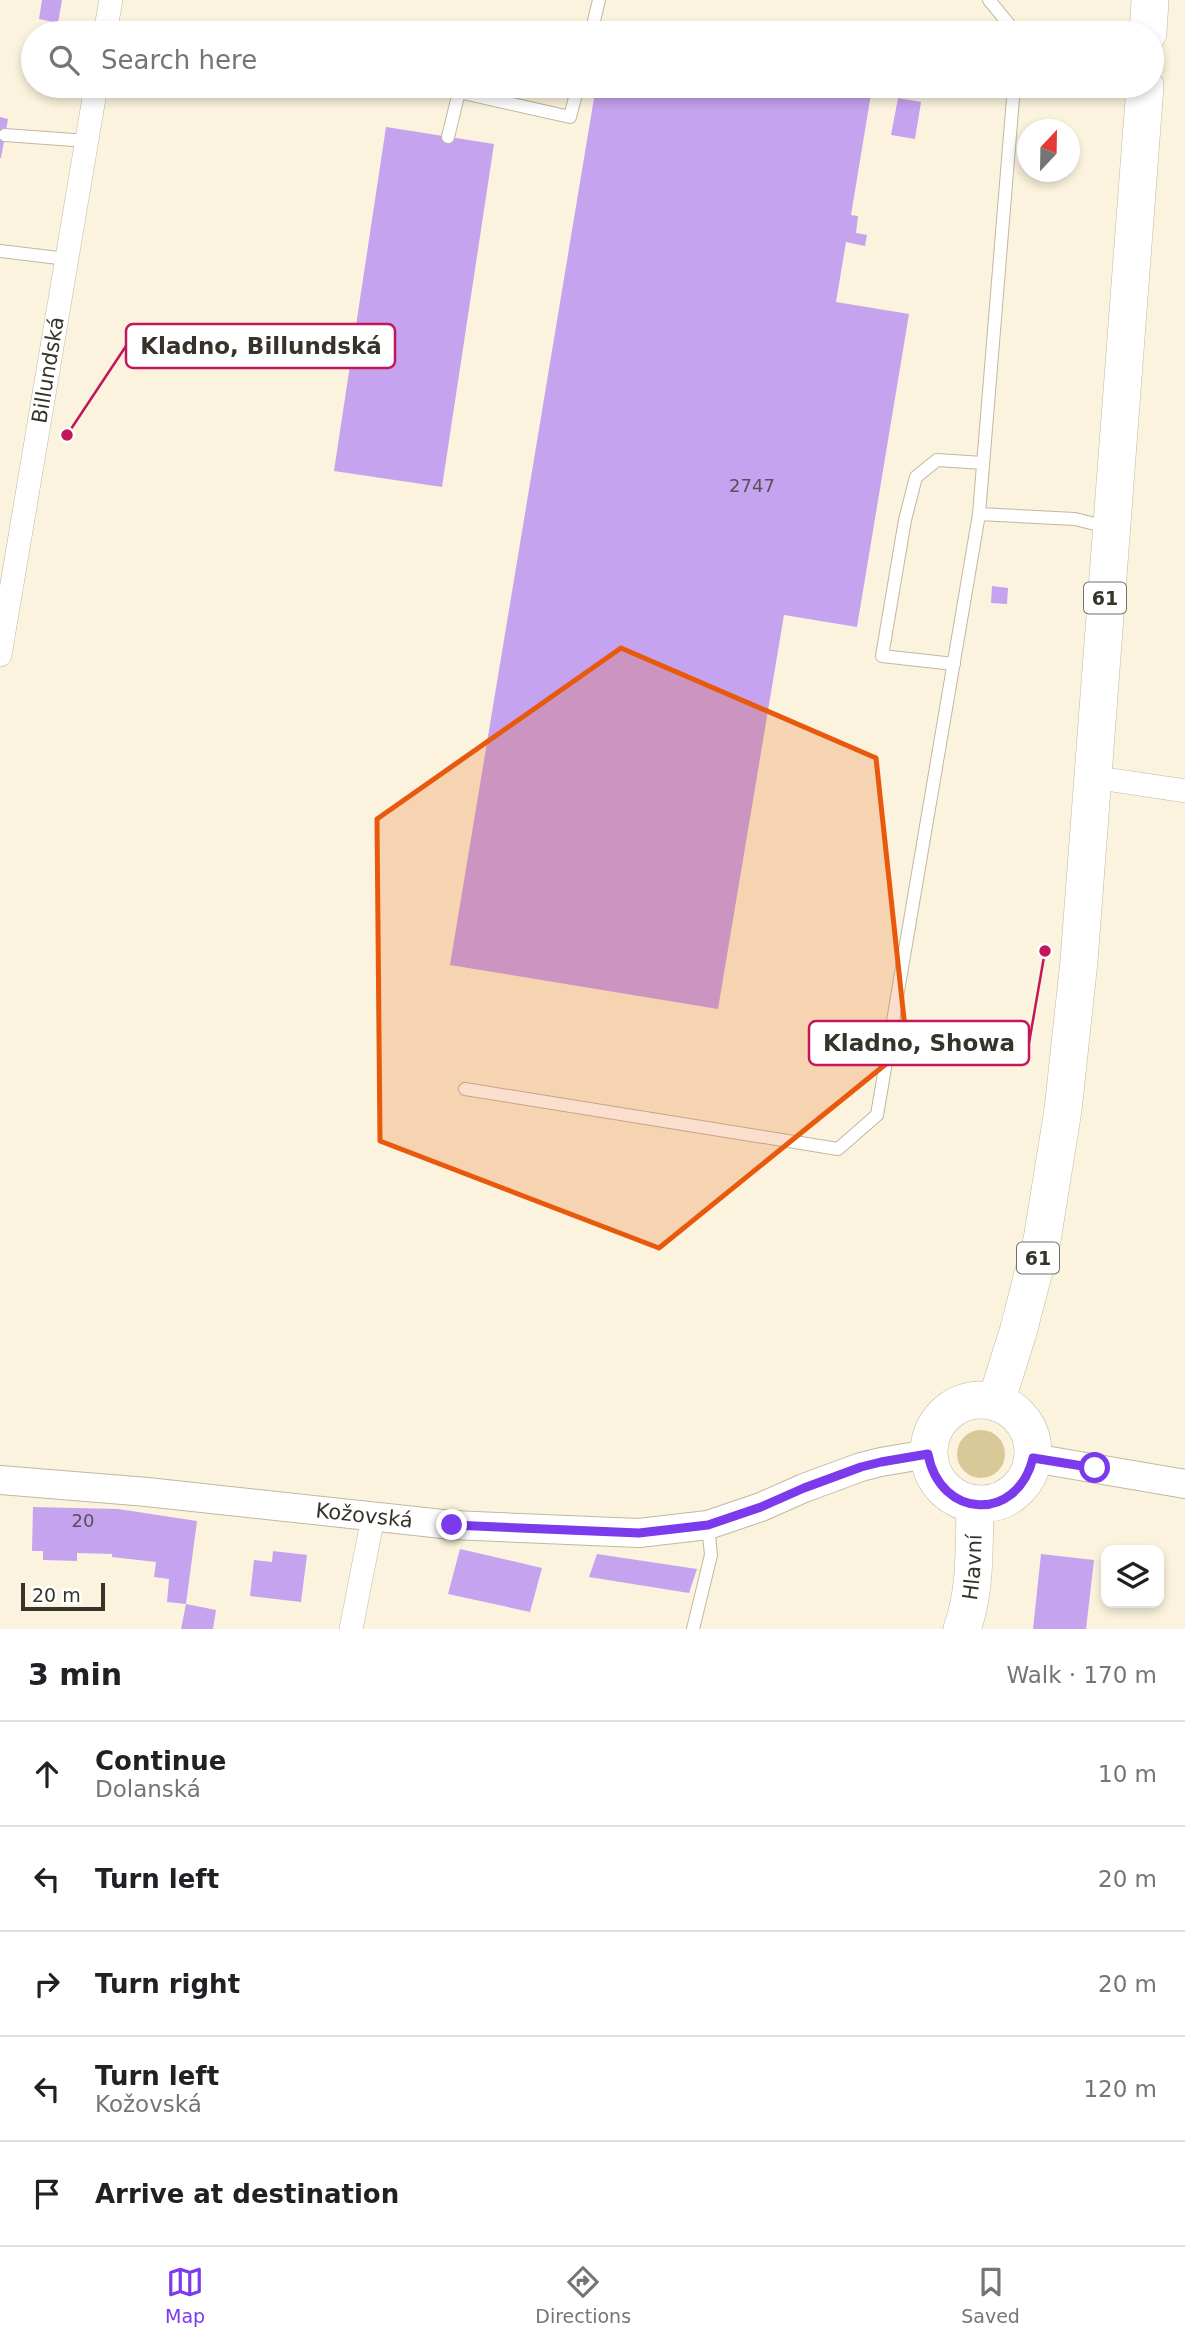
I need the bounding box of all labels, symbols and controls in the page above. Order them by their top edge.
search box [21,21,1164,98]
icon: search [45,41,83,79]
text: Search here [101,45,257,75]
north arrow [1017,119,1080,182]
street label: Billundská [27,315,69,425]
callout: Kladno, Billundská [126,324,395,368]
text: Kladno, Billundská [140,333,382,359]
house number: 2747 [729,475,775,496]
road number: 61 [1084,582,1126,614]
callout: Kladno, Showa [809,1021,1029,1065]
text: Kladno, Showa [823,1030,1015,1056]
road number: 61 [1017,1242,1059,1274]
route start [1079,1452,1110,1483]
street label: Kožovská [314,1498,414,1533]
route end [436,1509,467,1540]
house number: 20 [72,1510,94,1531]
street label: Hlavní [958,1533,987,1602]
map controls [1101,1545,1164,1608]
button: layers [1101,1545,1164,1608]
scale bar [21,1580,105,1612]
text: 20 m [32,1584,81,1606]
text: 3 min [28,1657,122,1692]
text: Walk · 170 m [1006,1662,1157,1688]
text: Continue [95,1746,226,1776]
icon: ahead [28,1755,66,1793]
text: 10 m [1098,1761,1157,1787]
text: Dolanská [95,1776,201,1802]
icon: left [28,1860,66,1898]
text: Turn left [95,1864,219,1894]
text: 20 m [1098,1866,1157,1892]
icon: right [28,1965,66,2003]
text: Turn right [95,1969,240,1999]
text: 20 m [1098,1971,1157,1997]
text: Turn left [95,2061,219,2091]
icon: left [28,2070,66,2108]
text: 120 m [1083,2076,1157,2102]
text: Kožovská [95,2091,202,2117]
icon: arrive [28,2175,66,2213]
text: Arrive at destination [95,2179,399,2209]
tab: Map [165,2263,205,2327]
tab: Directions [535,2263,631,2327]
tab: Saved [961,2263,1020,2327]

